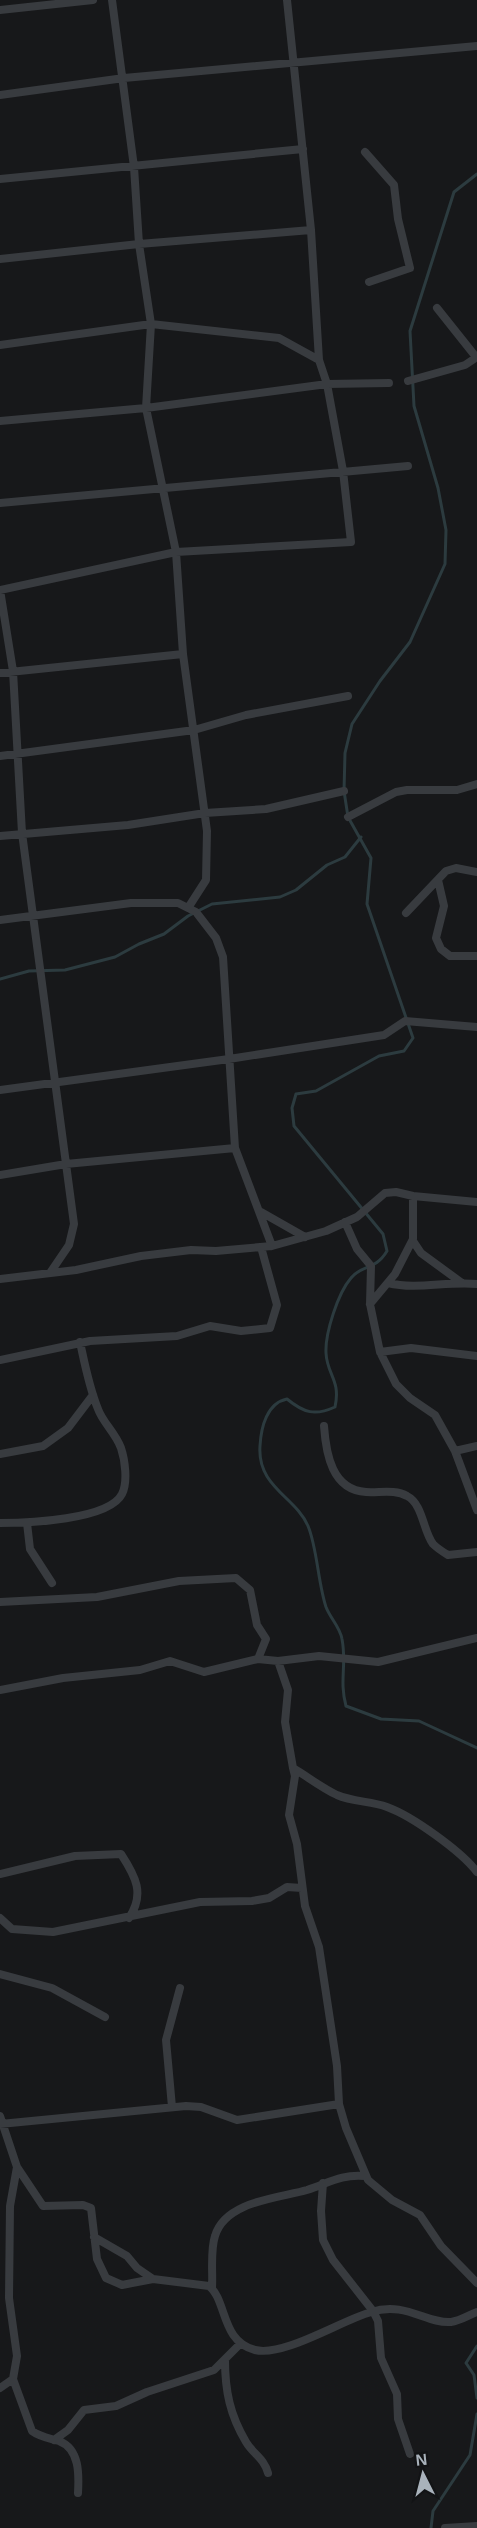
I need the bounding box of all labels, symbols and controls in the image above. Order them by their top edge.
north arrow [393,2444,453,2504]
text: N [415,2451,428,2469]

